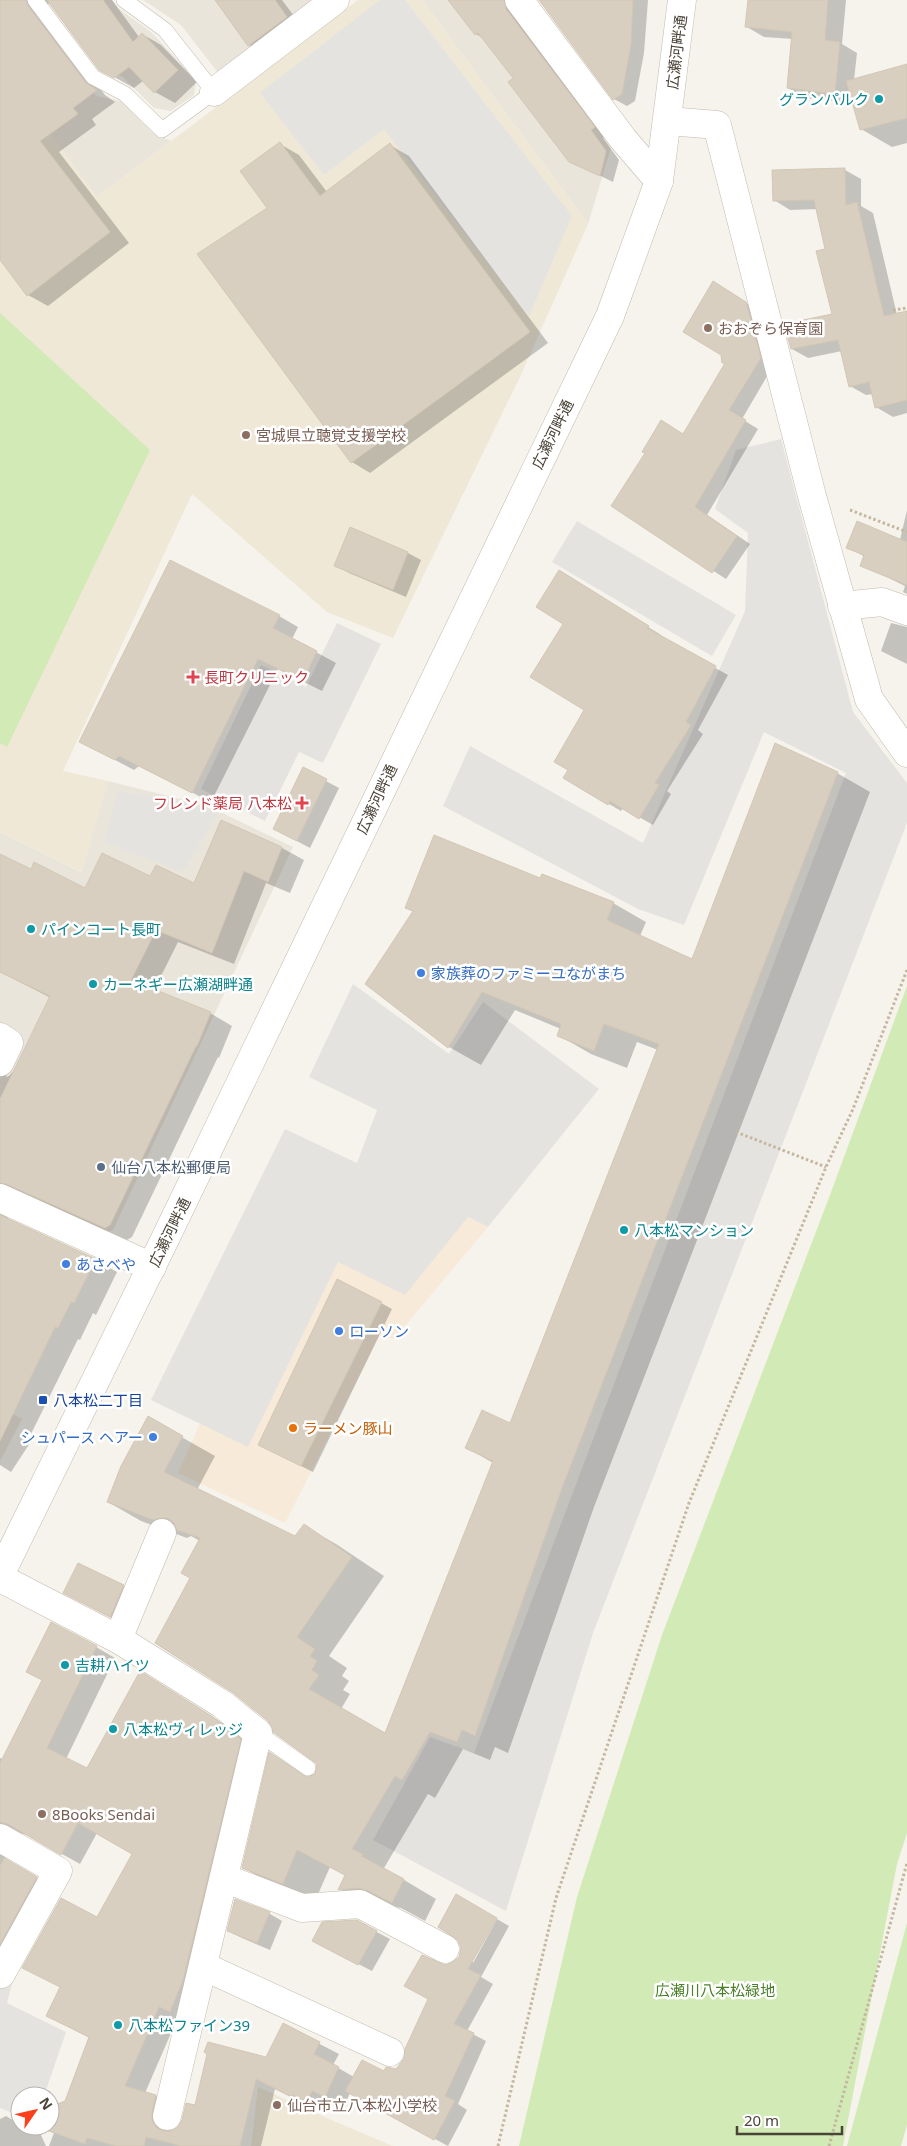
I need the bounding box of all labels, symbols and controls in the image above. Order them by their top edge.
street label: 広瀬河畔通 [662,14,690,90]
place label: グランパルク [779,89,869,109]
marker: グランパルク [873,93,885,105]
place label: おおぞら保育園 [718,318,823,338]
marker: おおぞら保育園 [702,322,714,334]
street label: 広瀬河畔通 [527,396,577,472]
place label: 宮城県立聴覚支援学校 [256,425,406,445]
marker: 宮城県立聴覚支援学校 [240,429,252,441]
place label: 長町クリニック [204,667,309,687]
marker: 長町クリニック [186,670,200,684]
street label: 広瀬河畔通 [351,761,401,837]
place label: フレンド薬局 八本松 [153,793,292,813]
marker: フレンド薬局 八本松 [296,797,308,809]
place label: パインコート長町 [41,919,161,939]
marker: パインコート長町 [25,923,37,935]
place label: 家族葬のファミーユながまち [431,963,626,983]
marker: 家族葬のファミーユながまち [415,967,427,979]
place label: カーネギー広瀬湖畔通 [103,974,253,994]
marker: カーネギー広瀬湖畔通 [87,978,99,990]
place label: 仙台八本松郵便局 [111,1157,231,1177]
marker: 仙台八本松郵便局 [95,1161,107,1173]
street label: 広瀬河畔通 [144,1194,194,1270]
place label: 八本松マンション [634,1220,754,1240]
marker: 八本松マンション [618,1224,630,1236]
place label: あさべや [76,1254,136,1274]
marker: あさべや [60,1258,72,1270]
place label: ローソン [349,1321,409,1341]
marker: ローソン [333,1325,345,1337]
place label: 八本松二丁目 [53,1390,143,1410]
marker: 八本松二丁目 [37,1394,49,1406]
place label: ラーメン豚山 [303,1418,392,1438]
marker: ラーメン豚山 [287,1422,299,1434]
place label: シュパース ヘアー [21,1427,143,1447]
marker: シュパース ヘアー [147,1431,159,1443]
place label: 吉耕ハイツ [75,1655,150,1675]
marker: 吉耕ハイツ [59,1659,71,1671]
place label: 八本松ヴィレッジ [123,1719,243,1739]
marker: 八本松ヴィレッジ [107,1723,119,1735]
place label: 8Books Sendai [52,1804,155,1824]
marker: 8Books Sendai [36,1808,48,1820]
park label: 広瀬川八本松緑地 [655,1980,775,2000]
place label: 八本松ファイン39 [128,2015,250,2035]
marker: 八本松ファイン39 [112,2019,124,2031]
north arrow [10,2086,60,2136]
text: N [35,2093,57,2113]
place label: 仙台市立八本松小学校 [287,2095,437,2115]
marker: 仙台市立八本松小学校 [271,2099,283,2111]
scale bar [737,2104,842,2136]
text: 20 m [744,2110,779,2130]

